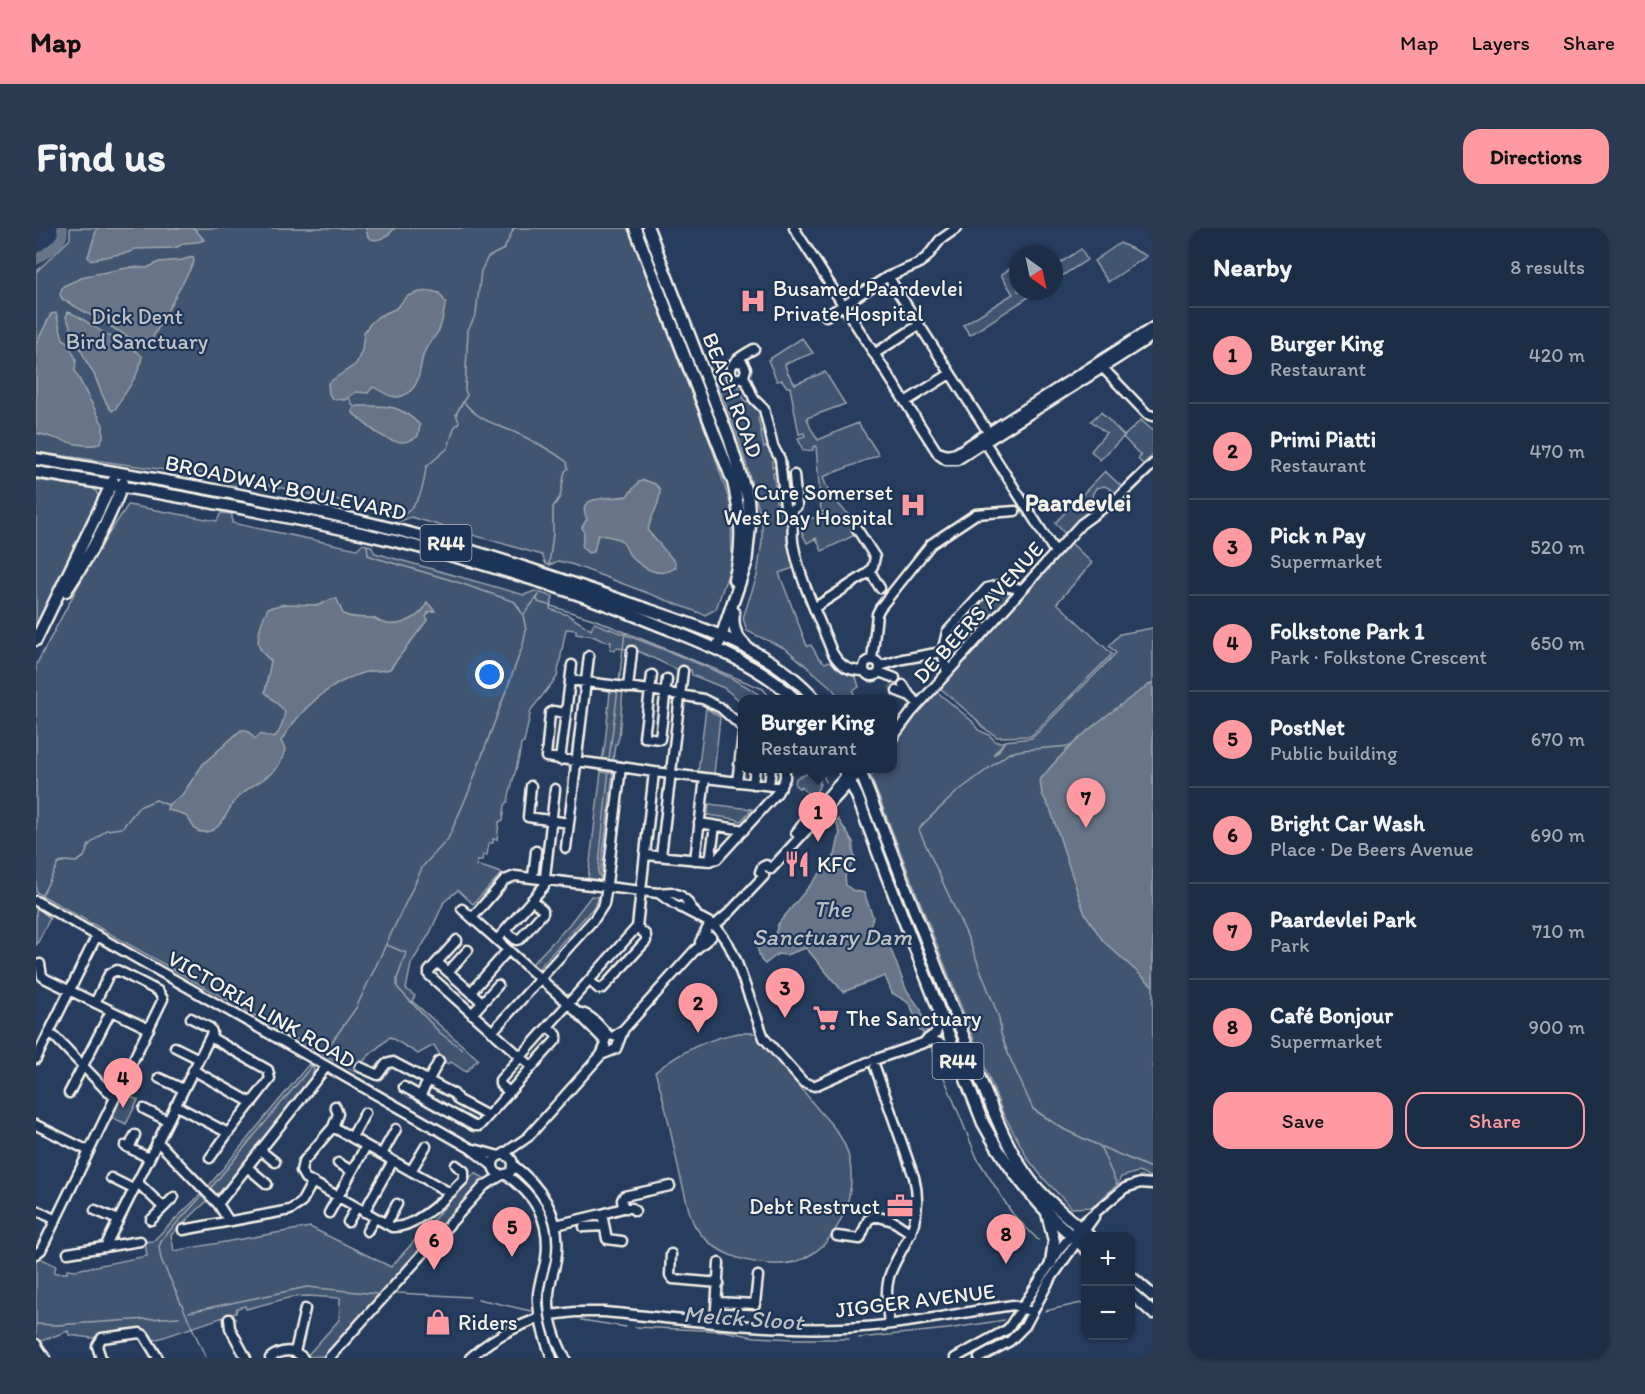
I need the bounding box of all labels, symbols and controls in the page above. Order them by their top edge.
text: Map [30,25,81,59]
text: Map [1400,30,1439,55]
text: Layers [1472,30,1530,55]
text: Share [1563,30,1615,55]
button: Directions [1463,129,1609,184]
text: Find us [36,131,166,182]
north arrow [1009,246,1063,300]
text: Nearby [1213,251,1292,283]
text: 8 results [1510,255,1585,279]
place label: Busamed Paardevlei Private Hospital [773,275,963,327]
hospital icon: Busamed Paardevlei Private Hospital [738,286,768,316]
park label: Dick Dent Bird Sanctuary [66,303,209,355]
street label: BEACH ROAD [696,329,769,462]
text: Burger King [1270,330,1384,357]
text: 1 [1228,343,1237,367]
text: 420 m [1529,343,1585,367]
text: Restaurant [1270,357,1366,381]
text: Primi Piatti [1270,426,1376,453]
text: 2 [1227,439,1238,463]
text: 470 m [1529,439,1585,463]
street label: BROADWAY BOULEVARD [163,449,409,526]
text: Restaurant [1270,453,1366,477]
place label: Cure Somerset West Day Hospital [723,479,893,531]
district label: Paardevlei [1025,488,1131,517]
hospital icon: Cure Somerset West Day Hospital [898,490,928,520]
text: Pick n Pay [1270,522,1366,549]
road number: R44 [420,525,472,561]
text: 3 [1227,535,1238,559]
text: 520 m [1530,535,1585,559]
street label: DE BEERS AVENUE [907,536,1049,689]
text: Supermarket [1270,549,1382,573]
text: Folkstone Park 1 [1270,618,1425,645]
text: 4 [1226,631,1239,655]
text: 650 m [1530,631,1585,655]
text: Park · Folkstone Crescent [1270,645,1487,669]
your location [475,660,504,689]
popup [738,695,897,773]
text: Burger King [761,709,874,736]
text: PostNet [1270,714,1345,741]
text: 5 [1227,727,1238,751]
text: 670 m [1531,727,1585,751]
text: Restaurant [761,736,857,760]
text: Public building [1270,741,1397,765]
pin: 7 [1066,778,1106,828]
pin: 1 [798,792,838,842]
text: Bright Car Wash [1270,810,1425,837]
text: 6 [1227,823,1238,847]
text: 690 m [1530,823,1585,847]
text: Place · De Beers Avenue [1270,837,1474,861]
restaurant icon: KFC [782,849,812,879]
place label: KFC [817,851,857,878]
water label: The Sanctuary Dam [752,894,913,951]
text: Paardevlei Park [1270,906,1416,933]
text: 7 [1228,919,1237,943]
text: 710 m [1532,919,1585,943]
text: Park [1270,933,1309,957]
street label: VICTORIA LINK ROAD [163,945,361,1074]
pin: 3 [766,968,804,1018]
pin: 2 [678,984,718,1033]
text: Café Bonjour [1270,1002,1393,1029]
supermarket icon: The Sanctuary [811,1003,841,1033]
place label: The Sanctuary [846,1005,982,1032]
text: 8 [1227,1015,1238,1039]
text: 900 m [1529,1015,1585,1039]
text: Supermarket [1270,1029,1382,1053]
road number: R44 [932,1043,984,1079]
pin: 4 [104,1058,142,1108]
button: Save [1213,1092,1393,1149]
button: Share [1405,1092,1585,1149]
office icon: Debt Restruct [885,1191,915,1221]
place label: Debt Restruct [749,1193,880,1220]
pin: 5 [492,1208,532,1257]
pin: 8 [986,1214,1026,1264]
pin: 6 [414,1220,454,1270]
map controls [1081,1232,1135,1340]
button: + [1081,1232,1135,1286]
street label: JIGGER AVENUE [834,1277,996,1324]
button: − [1081,1286,1135,1340]
water label: Melck Sloot [682,1299,806,1336]
shop icon: Riders [423,1307,453,1337]
place label: Riders [458,1309,518,1336]

